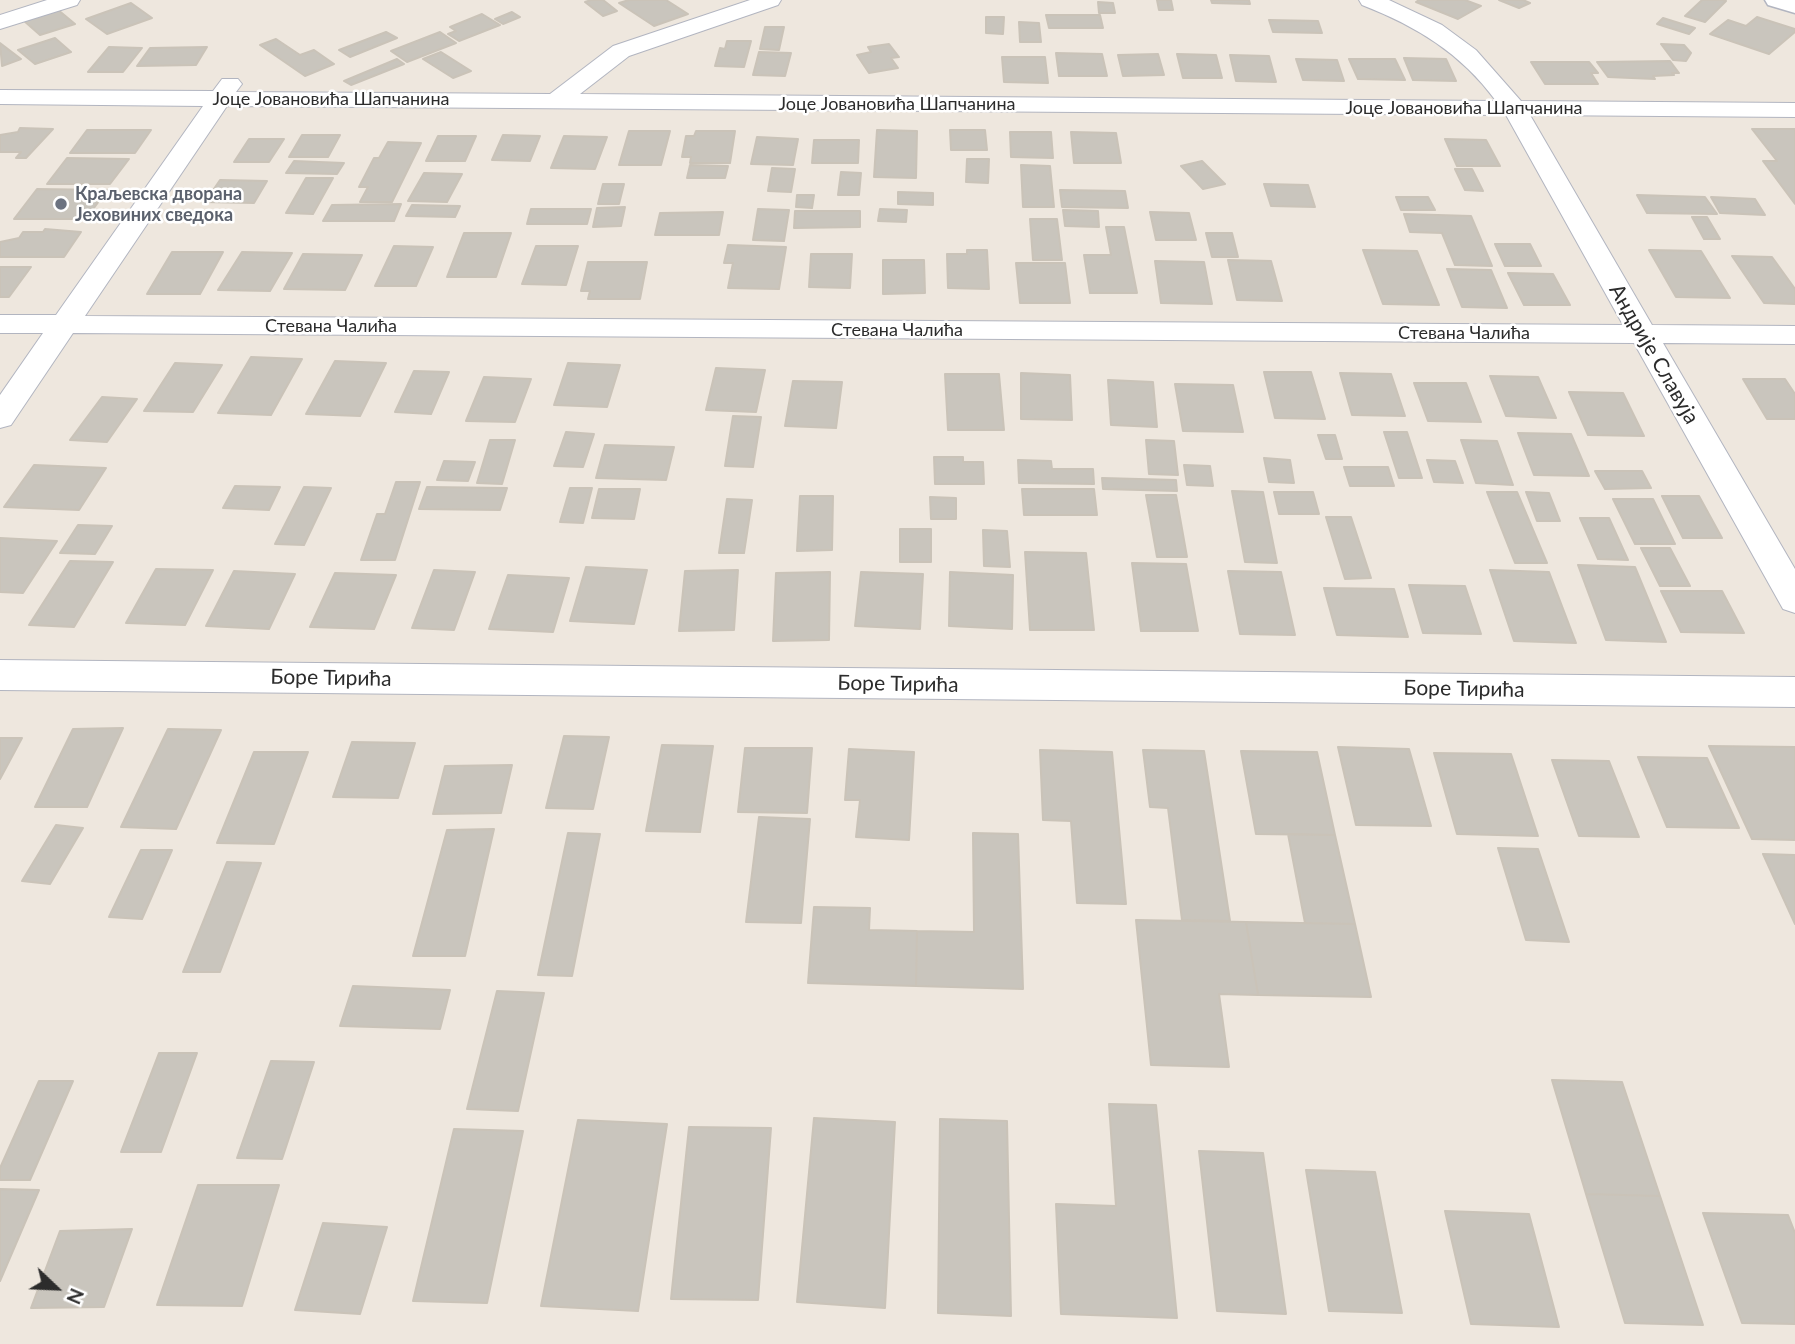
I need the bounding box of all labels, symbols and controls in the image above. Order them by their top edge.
street label: Јоце Јовановића Шапчанина [213,88,449,110]
street label: Јоце Јовановића Шапчанина [779,93,1015,115]
street label: Јоце Јовановића Шапчанина [1346,97,1582,119]
place label: Краљевска дворана Јеховиних сведока [75,183,242,226]
marker: Краљевска дворана Јеховиних сведока [53,196,69,212]
street label: Андрије Славуја [1604,280,1704,428]
street label: Стевана Чалића [265,315,397,337]
street label: Стевана Чалића [831,319,963,341]
street label: Стевана Чалића [1398,322,1530,344]
street label: Боре Тирића [270,664,392,692]
street label: Боре Тирића [837,670,959,698]
street label: Боре Тирића [1403,675,1525,703]
north arrow [21,1253,91,1323]
text: N [62,1285,89,1308]

